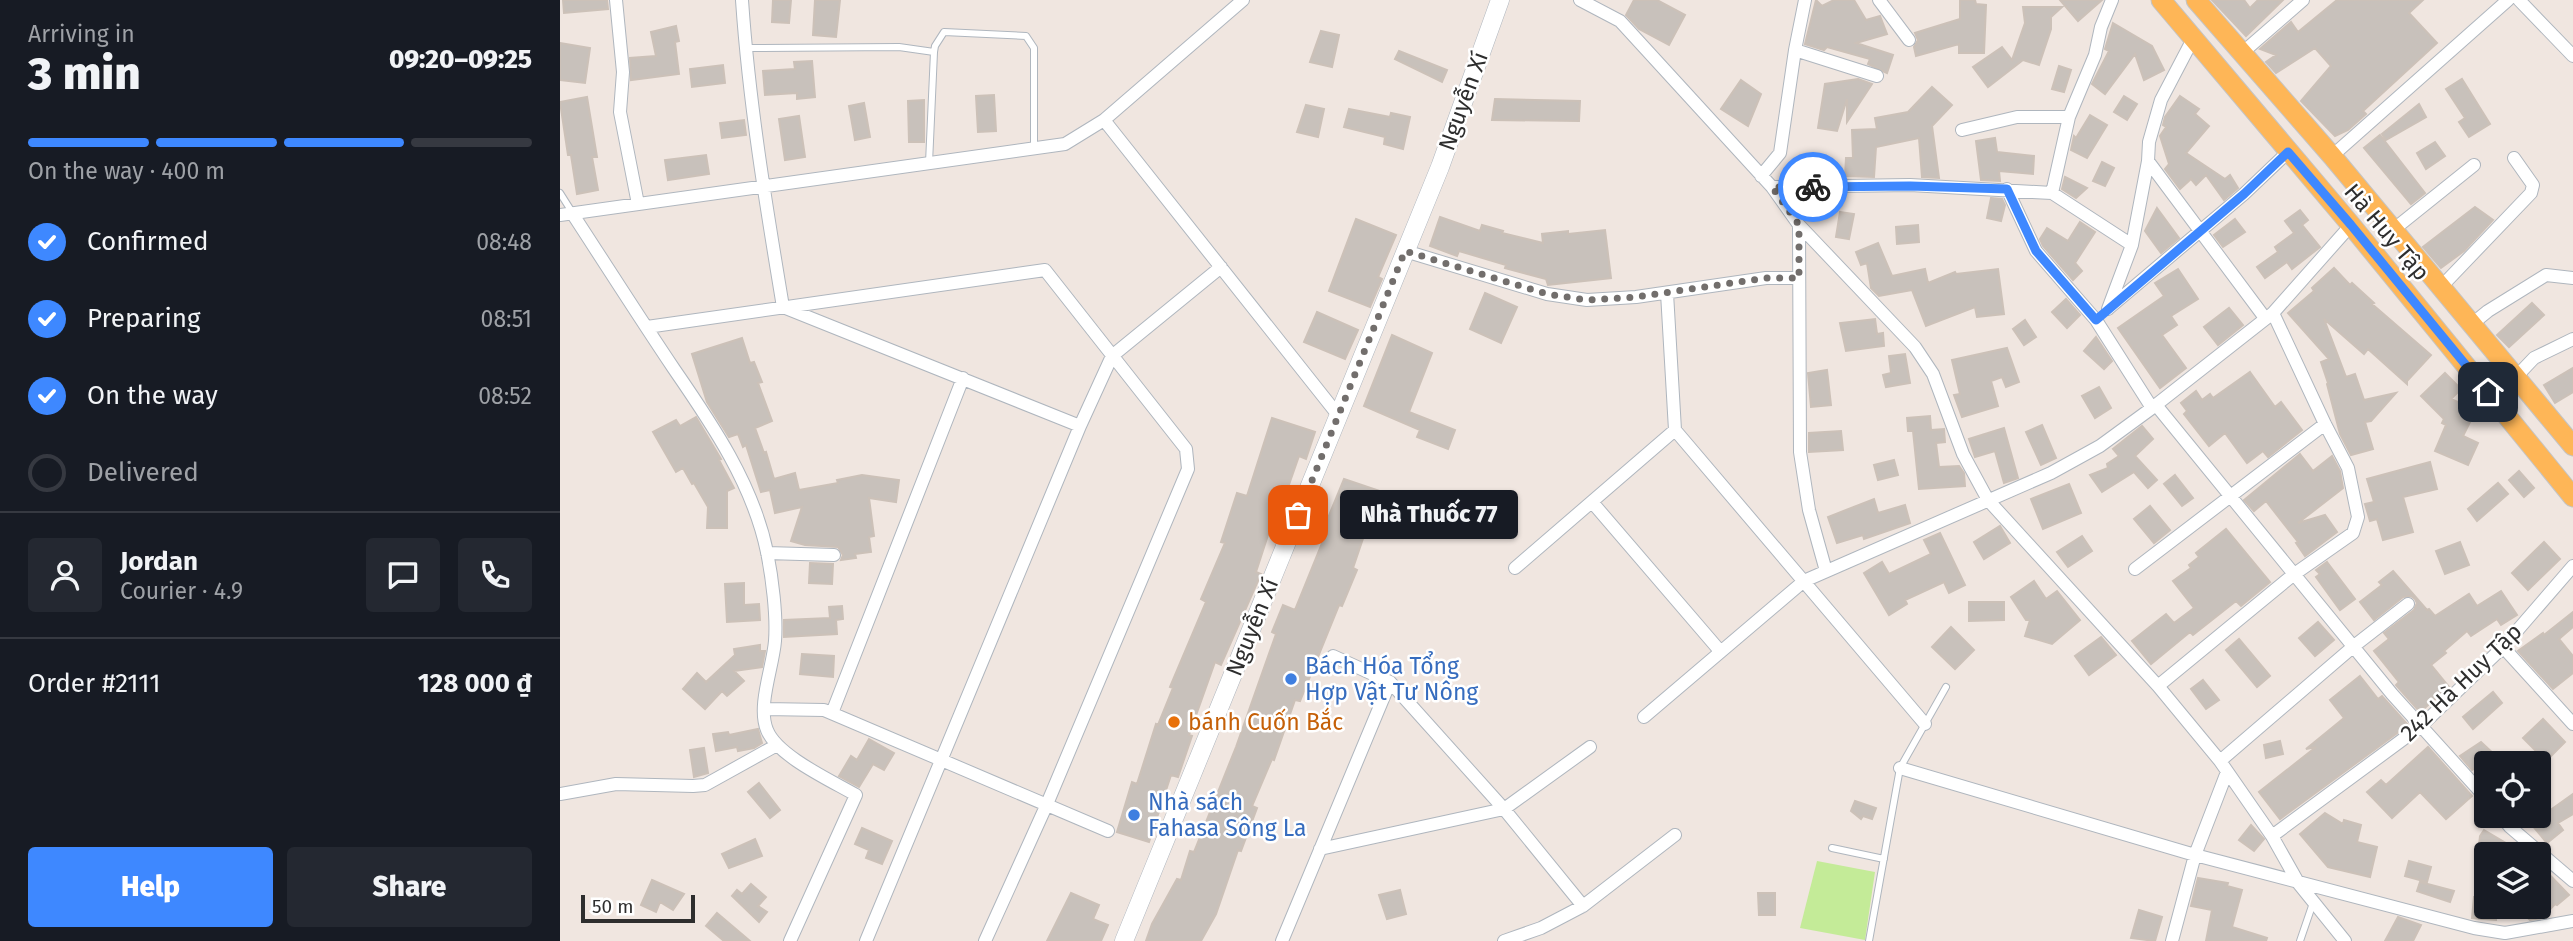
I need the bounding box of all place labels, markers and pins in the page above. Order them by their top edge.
pin [2458,362,2518,422]
pin [1268,485,1328,545]
callout: Nhà Thuốc 77 [1340,490,1519,540]
place label: Bách Hóa Tổng Hợp Vật Tư Nông [1305,651,1478,706]
marker: Bách Hóa Tổng Hợp Vật Tư Nông [1283,671,1299,687]
place label: bánh Cuốn Bắc [1188,707,1343,736]
marker: bánh Cuốn Bắc [1166,714,1182,730]
place label: Nhà sách Fahasa Sông La [1148,788,1307,842]
marker: Nhà sách Fahasa Sông La [1126,807,1142,823]

